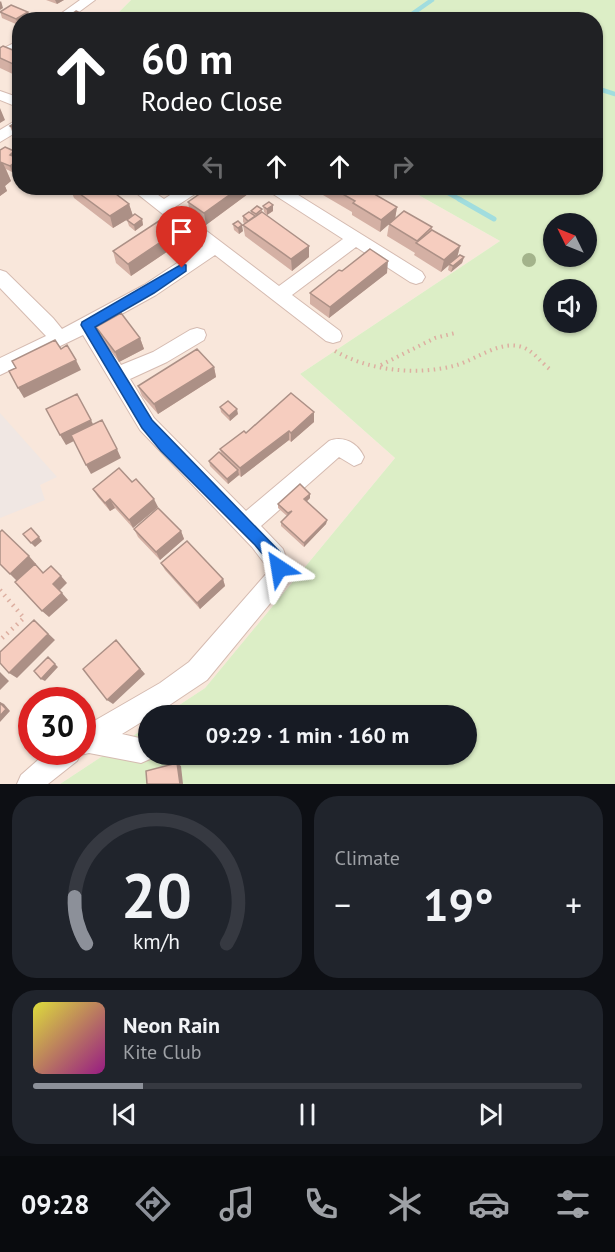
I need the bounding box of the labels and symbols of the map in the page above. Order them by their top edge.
pin [156,206,207,268]
north arrow [543,213,597,267]
position arrow [247,536,311,600]
speed limit sign: 30 [18,687,96,765]

